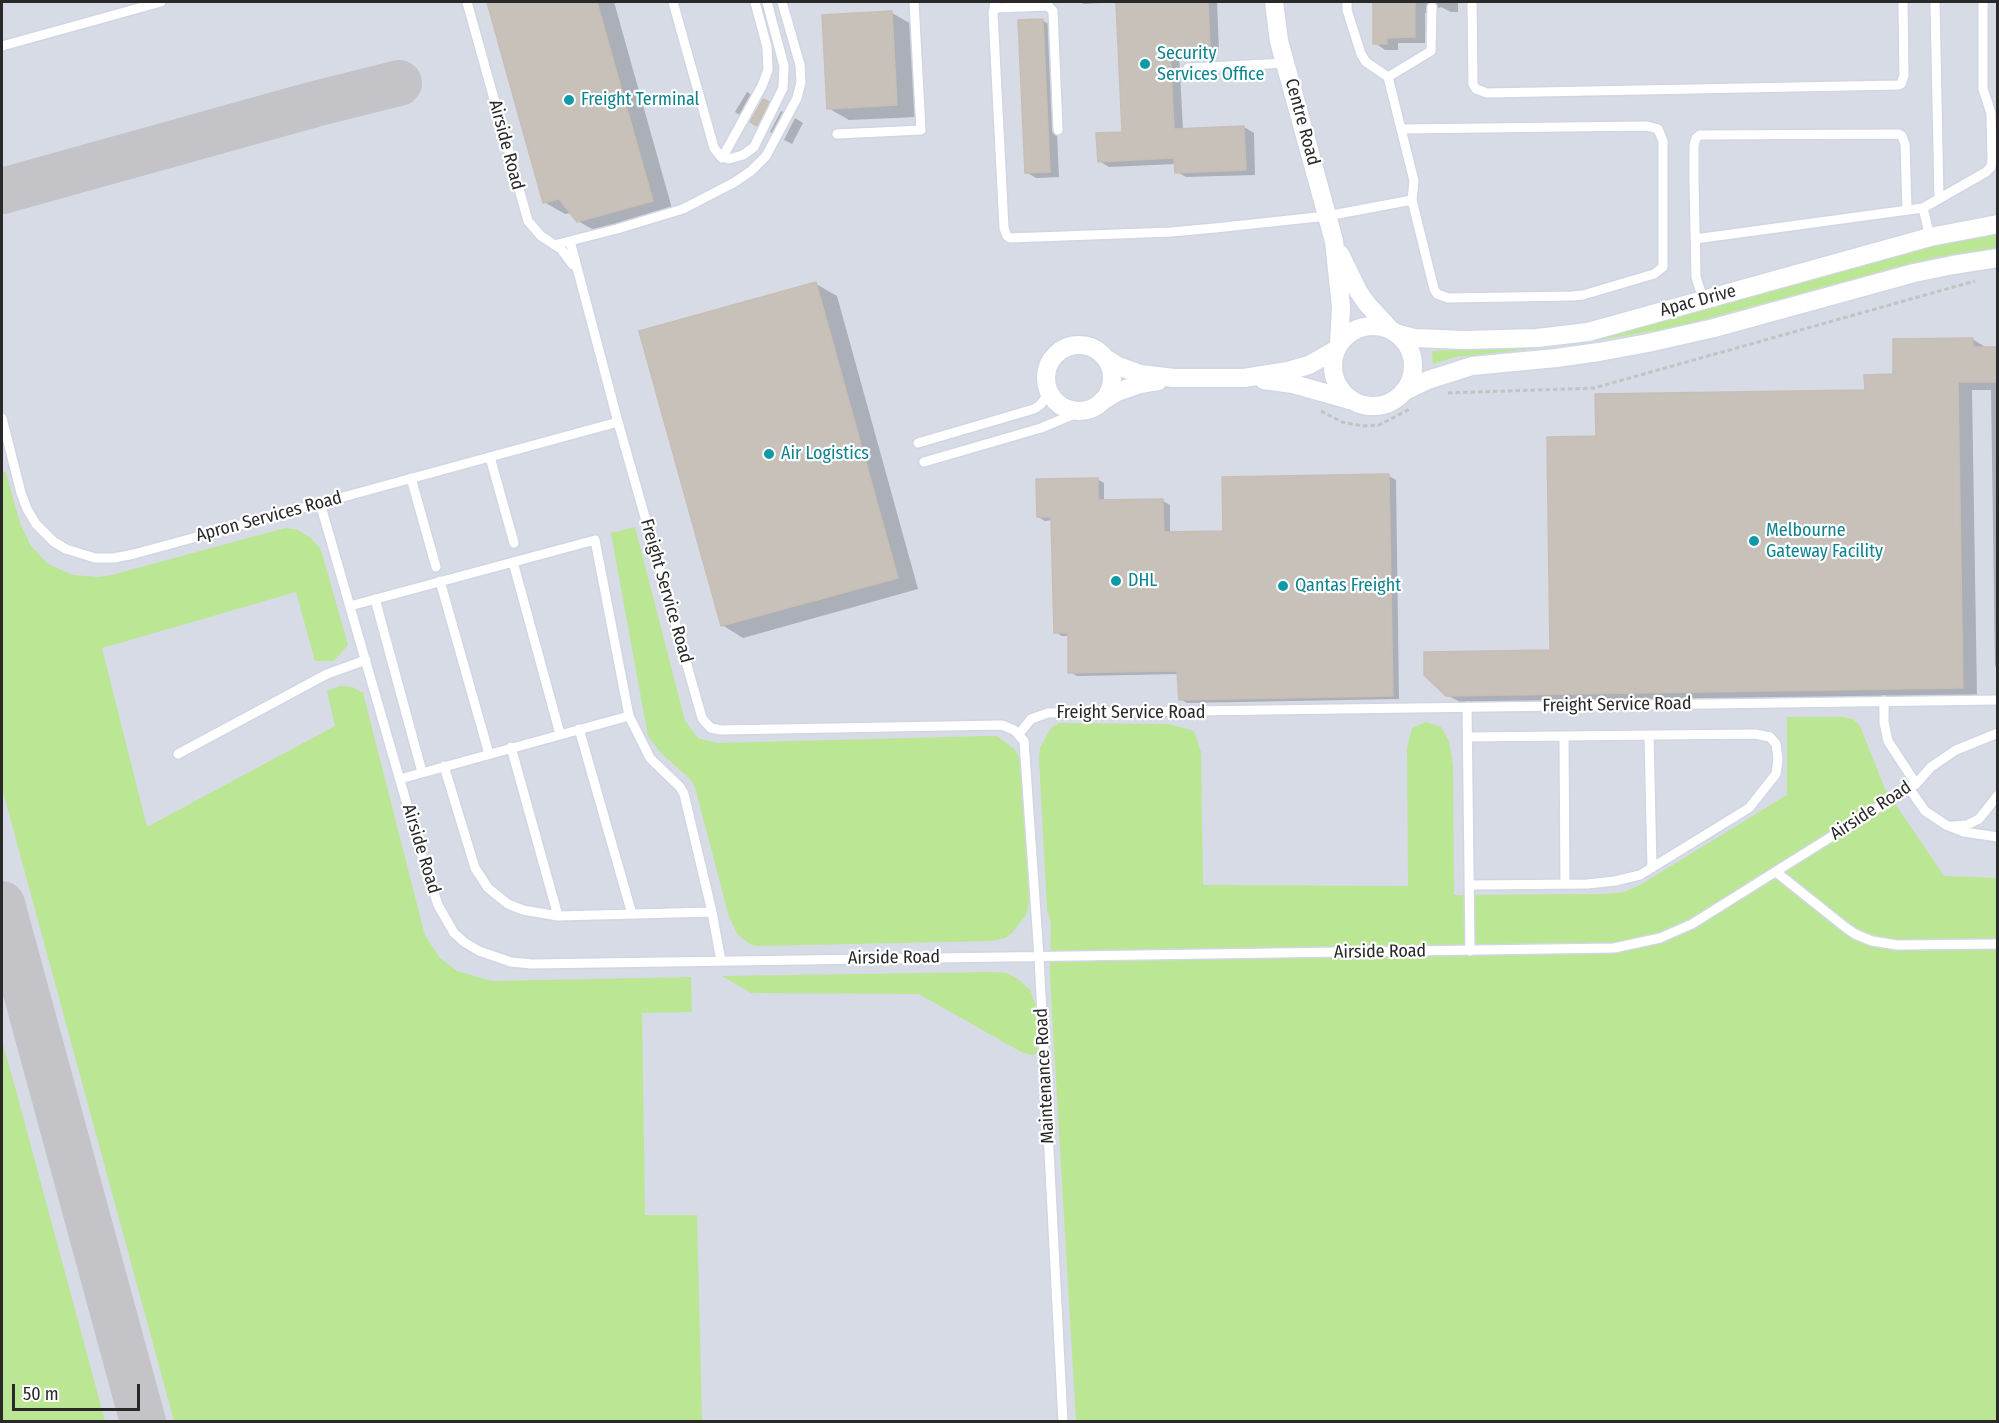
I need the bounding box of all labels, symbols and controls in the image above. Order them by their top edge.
place label: Security Services Office [1157,43,1264,86]
marker: Security Services Office [1138,57,1152,71]
street label: Centre Road [1280,76,1324,168]
place label: Freight Terminal [581,89,699,111]
marker: Freight Terminal [562,93,576,107]
street label: Airside Road [484,98,528,192]
street label: Apac Drive [1658,281,1738,321]
place label: Air Logistics [781,443,869,465]
marker: Air Logistics [762,447,776,461]
street label: Apron Services Road [194,487,344,547]
street label: Freight Service Road [635,516,697,666]
place label: Melbourne Gateway Facility [1766,520,1883,562]
marker: Melbourne Gateway Facility [1747,534,1761,548]
place label: DHL [1128,570,1157,592]
marker: DHL [1109,574,1123,588]
place label: Qantas Freight [1295,575,1401,597]
marker: Qantas Freight [1276,579,1290,593]
street label: Freight Service Road [1542,693,1692,717]
street label: Freight Service Road [1057,702,1205,724]
street label: Airside Road [1826,777,1916,845]
street label: Airside Road [397,802,445,896]
street label: Airside Road [1334,940,1426,964]
street label: Airside Road [848,946,940,970]
street label: Maintenance Road [1031,1008,1059,1144]
scale bar [15,1372,142,1410]
text: 50 m [23,1383,59,1405]

